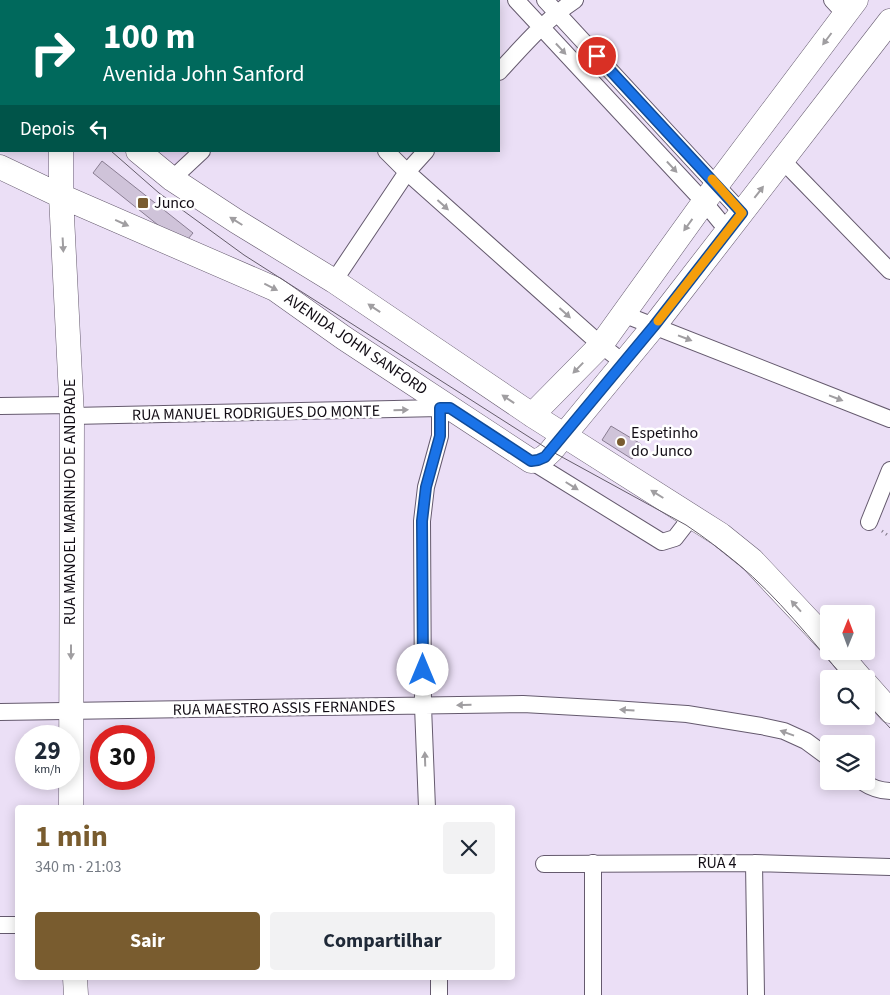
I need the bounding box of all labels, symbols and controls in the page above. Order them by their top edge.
text: 100 m [103,12,195,62]
icon: right [20,20,85,85]
one-way arrow [822,32,832,46]
pin [576,35,618,77]
one-way arrow [555,42,567,54]
icon: arrive [583,42,611,70]
text: Avenida John Sanford [103,58,305,90]
icon: left [85,115,113,143]
text: Depois [20,116,75,143]
one-way arrow [666,161,678,173]
one-way arrow [753,186,764,199]
place label: Junco [154,192,195,214]
marker: Junco [136,196,150,210]
one-way arrow [437,199,449,211]
one-way arrow [230,216,243,226]
one-way arrow [683,218,693,232]
one-way arrow [115,219,129,227]
one-way arrow [60,237,68,253]
one-way arrow [263,283,278,291]
street label: AVENIDA JOHN SANFORD [280,288,432,400]
one-way arrow [367,303,380,313]
one-way arrow [558,307,570,319]
one-way arrow [677,335,692,343]
one-way arrow [572,361,584,373]
street label: RUA MANOEL MARINHO DE ANDRADE [59,379,81,625]
one-way arrow [502,394,515,404]
one-way arrow [829,394,843,402]
street label: RUA MANUEL RODRIGUES DO MONTE [132,400,380,426]
one-way arrow [393,406,409,414]
place label: Espetinho do Junco [631,422,698,462]
marker: Espetinho do Junco [615,436,627,448]
one-way arrow [566,482,579,491]
one-way arrow [650,489,663,498]
one-way arrow [790,600,802,612]
north arrow [820,605,875,660]
map controls [820,605,875,790]
position arrow [396,643,448,695]
one-way arrow [67,644,75,660]
button: search [820,670,875,725]
street label: RUA MAESTRO ASSIS FERNANDES [172,695,396,721]
one-way arrow [456,701,472,709]
one-way arrow [618,705,634,713]
speed limit sign: 30 [90,725,155,790]
one-way arrow [779,729,794,737]
text: 29 [34,733,61,769]
button: layers [820,735,875,790]
one-way arrow [421,751,429,767]
text: km/h [34,761,61,778]
text: 1 min [35,815,108,858]
button: close [443,822,495,874]
street label: RUA 4 [697,852,737,874]
text: 340 m · 21:03 [35,856,122,878]
button: Sair [35,912,260,970]
button: Compartilhar [270,912,495,970]

